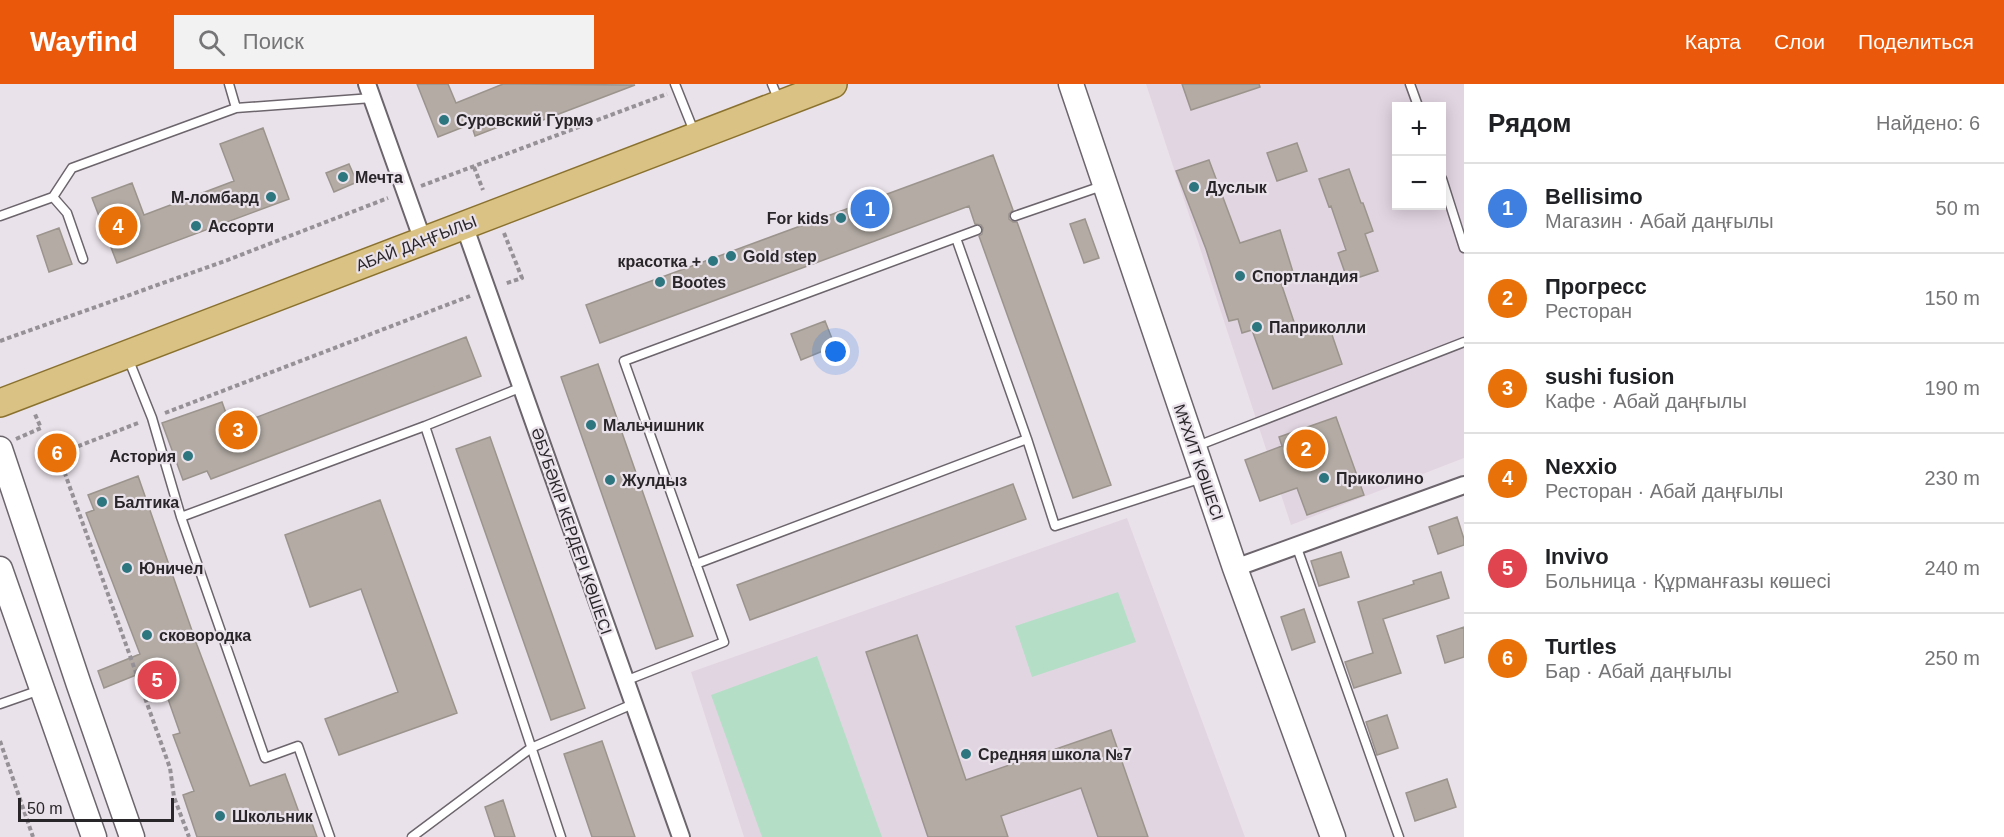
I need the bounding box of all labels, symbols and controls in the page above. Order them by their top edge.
search box [174,15,594,69]
text: Wayfind [30,26,138,57]
icon: search [195,26,228,59]
text: Поиск [243,29,304,54]
text: Карта [1685,30,1741,53]
text: Слои [1774,30,1825,53]
text: Поделиться [1858,30,1974,53]
map controls [1392,102,1446,210]
button: + [1392,102,1446,156]
text: Рядом [1488,108,1571,138]
place label: Суровский Гурмэ [456,112,594,129]
text: Найдено: 6 [1876,112,1980,134]
marker: Суровский Гурмэ [437,113,451,127]
button: − [1392,156,1446,210]
place label: Мечта [355,169,403,186]
marker: Мечта [336,170,350,184]
place label: Дуслык [1206,179,1268,196]
marker: Дуслык [1187,180,1201,194]
text: Bellisimo [1545,184,1643,209]
pin: 1 [850,186,890,232]
place label: М-ломбард [171,189,259,206]
marker: М-ломбард [264,190,278,204]
text: 1 [1502,197,1513,219]
text: 50 m [1936,197,1980,219]
pin: 4 [98,204,138,248]
place label: For kids [767,210,829,227]
text: Магазин · Абай даңғылы [1545,210,1774,232]
marker: For kids [834,211,848,225]
street label: АБАЙ ДАҢҒЫЛЫ [353,212,479,274]
place label: Ассорти [208,218,274,235]
marker: Ассорти [189,219,203,233]
place label: Gold step [743,248,817,265]
marker: Gold step [724,249,738,263]
place label: красотка + [618,253,701,270]
marker: красотка + [706,254,720,268]
place label: Спортландия [1252,268,1358,285]
marker: Спортландия [1233,269,1247,283]
place label: Bootes [672,274,726,291]
text: Прогресс [1545,274,1647,299]
marker: Bootes [653,275,667,289]
text: 2 [1502,287,1513,309]
text: 150 m [1924,287,1980,309]
text: Ресторан [1545,300,1632,322]
place label: Паприколли [1269,319,1366,336]
marker: Паприколли [1250,320,1264,334]
your location [821,337,850,366]
text: sushi fusion [1545,364,1675,389]
text: 3 [1502,377,1513,399]
text: 190 m [1924,377,1980,399]
text: Кафе · Абай даңғылы [1545,390,1747,412]
street label: МҰХИТ КӨШЕСІ [1171,402,1226,522]
pin: 3 [218,408,258,452]
place label: Мальчишник [603,417,705,434]
marker: Мальчишник [584,418,598,432]
street label: ӘБУБӘКІР КЕРДЕРІ КӨШЕСІ [528,426,615,637]
pin: 2 [1286,426,1326,472]
pin: 6 [38,430,76,476]
place label: Астория [109,448,176,465]
marker: Астория [181,449,195,463]
text: Nexxio [1545,454,1617,479]
text: 4 [1502,467,1513,489]
text: 230 m [1924,467,1980,489]
place label: Приколино [1336,470,1424,487]
marker: Приколино [1317,471,1331,485]
place label: Жулдыз [621,472,687,489]
marker: Жулдыз [603,473,617,487]
text: Ресторан · Абай даңғылы [1545,480,1783,502]
place label: Балтика [114,494,179,511]
marker: Балтика [95,495,109,509]
text: Invivo [1545,544,1609,569]
text: 5 [1502,557,1513,579]
text: 240 m [1924,557,1980,579]
place label: Юничел [139,560,203,577]
marker: Юничел [120,561,134,575]
text: Больница · Құрманғазы көшесі [1545,570,1831,592]
place label: сковородка [159,627,251,644]
marker: сковородка [140,628,154,642]
text: Turtles [1545,634,1617,659]
text: 6 [1502,647,1513,669]
text: 250 m [1924,647,1980,669]
pin: 5 [138,658,176,702]
text: Бар · Абай даңғылы [1545,660,1732,682]
place label: Средняя школа №7 [978,746,1132,763]
marker: Средняя школа №7 [959,747,973,761]
scale bar [18,795,174,822]
text: 50 m [27,800,63,817]
place label: Школьник [232,808,314,825]
marker: Школьник [213,809,227,823]

